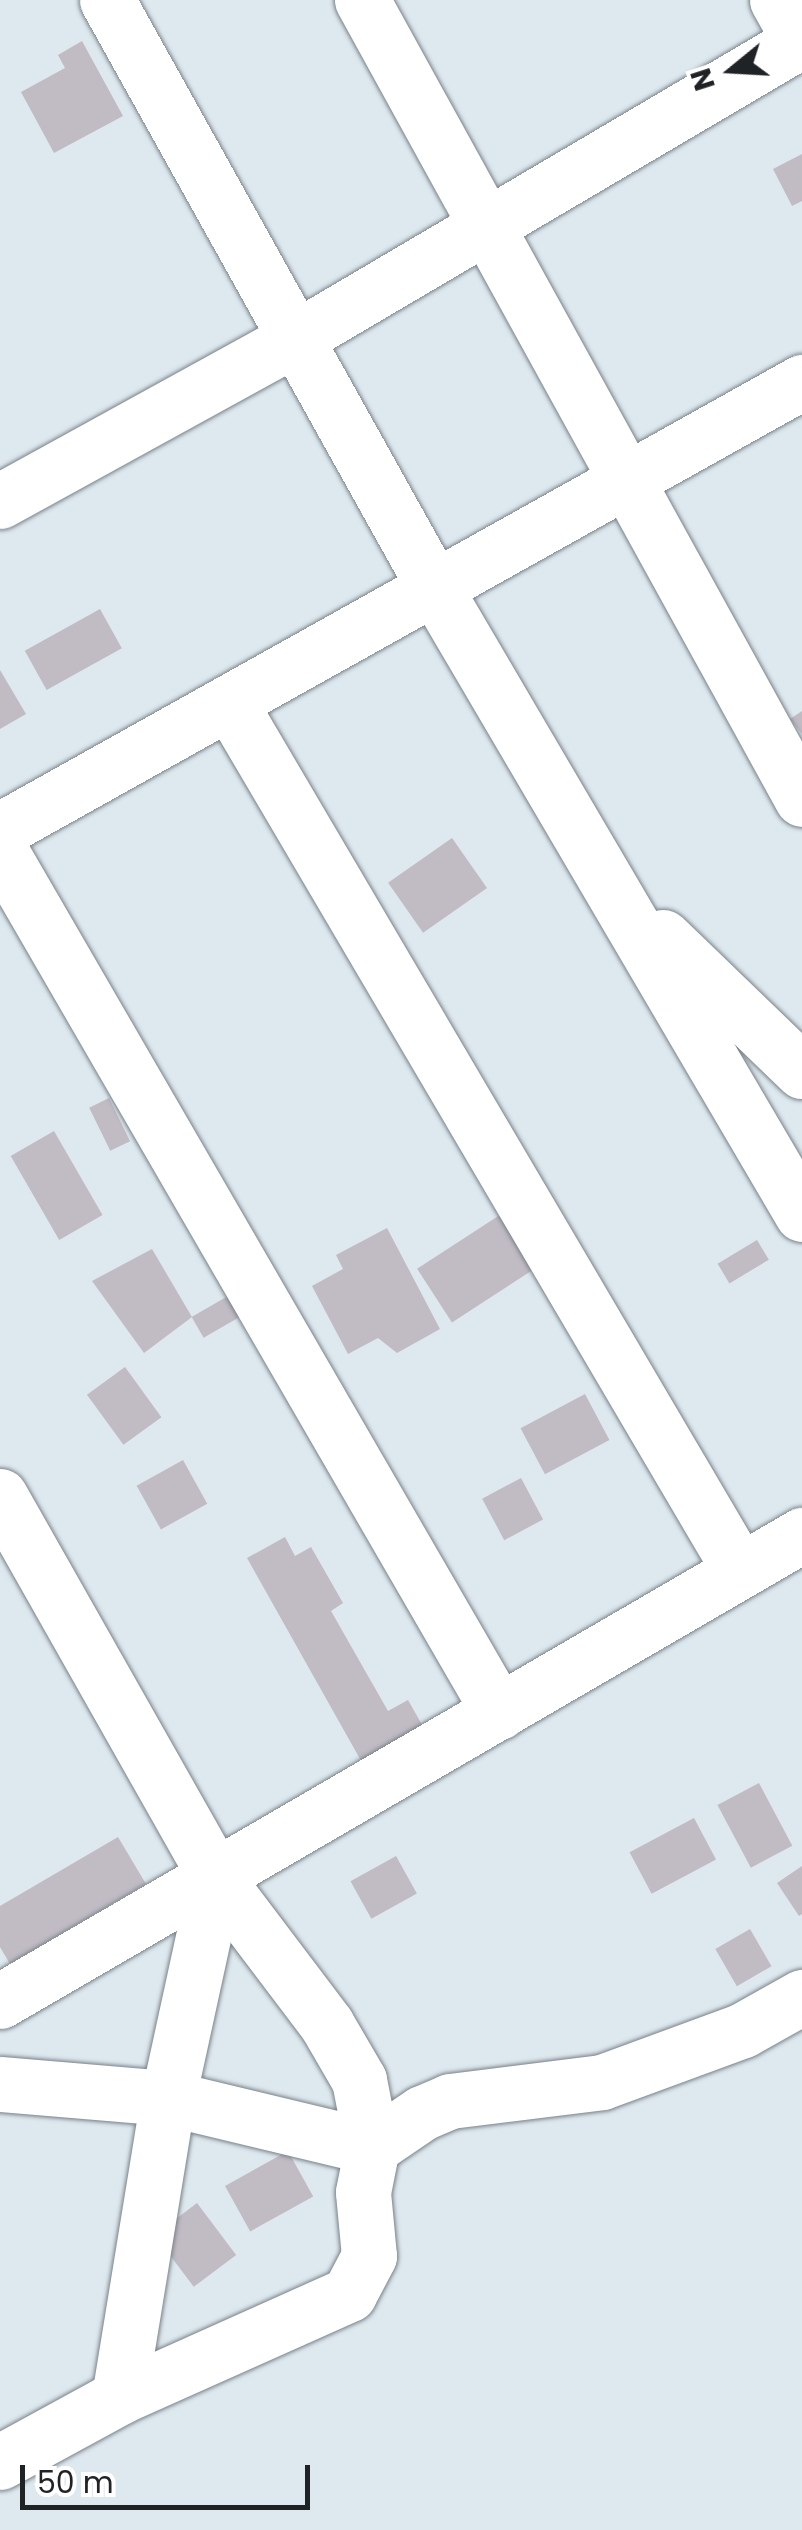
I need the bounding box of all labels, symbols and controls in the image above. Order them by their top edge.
north arrow [682,20,782,120]
text: N [681,63,725,95]
scale bar [25,2445,315,2507]
text: 50 m [37,2461,114,2504]

